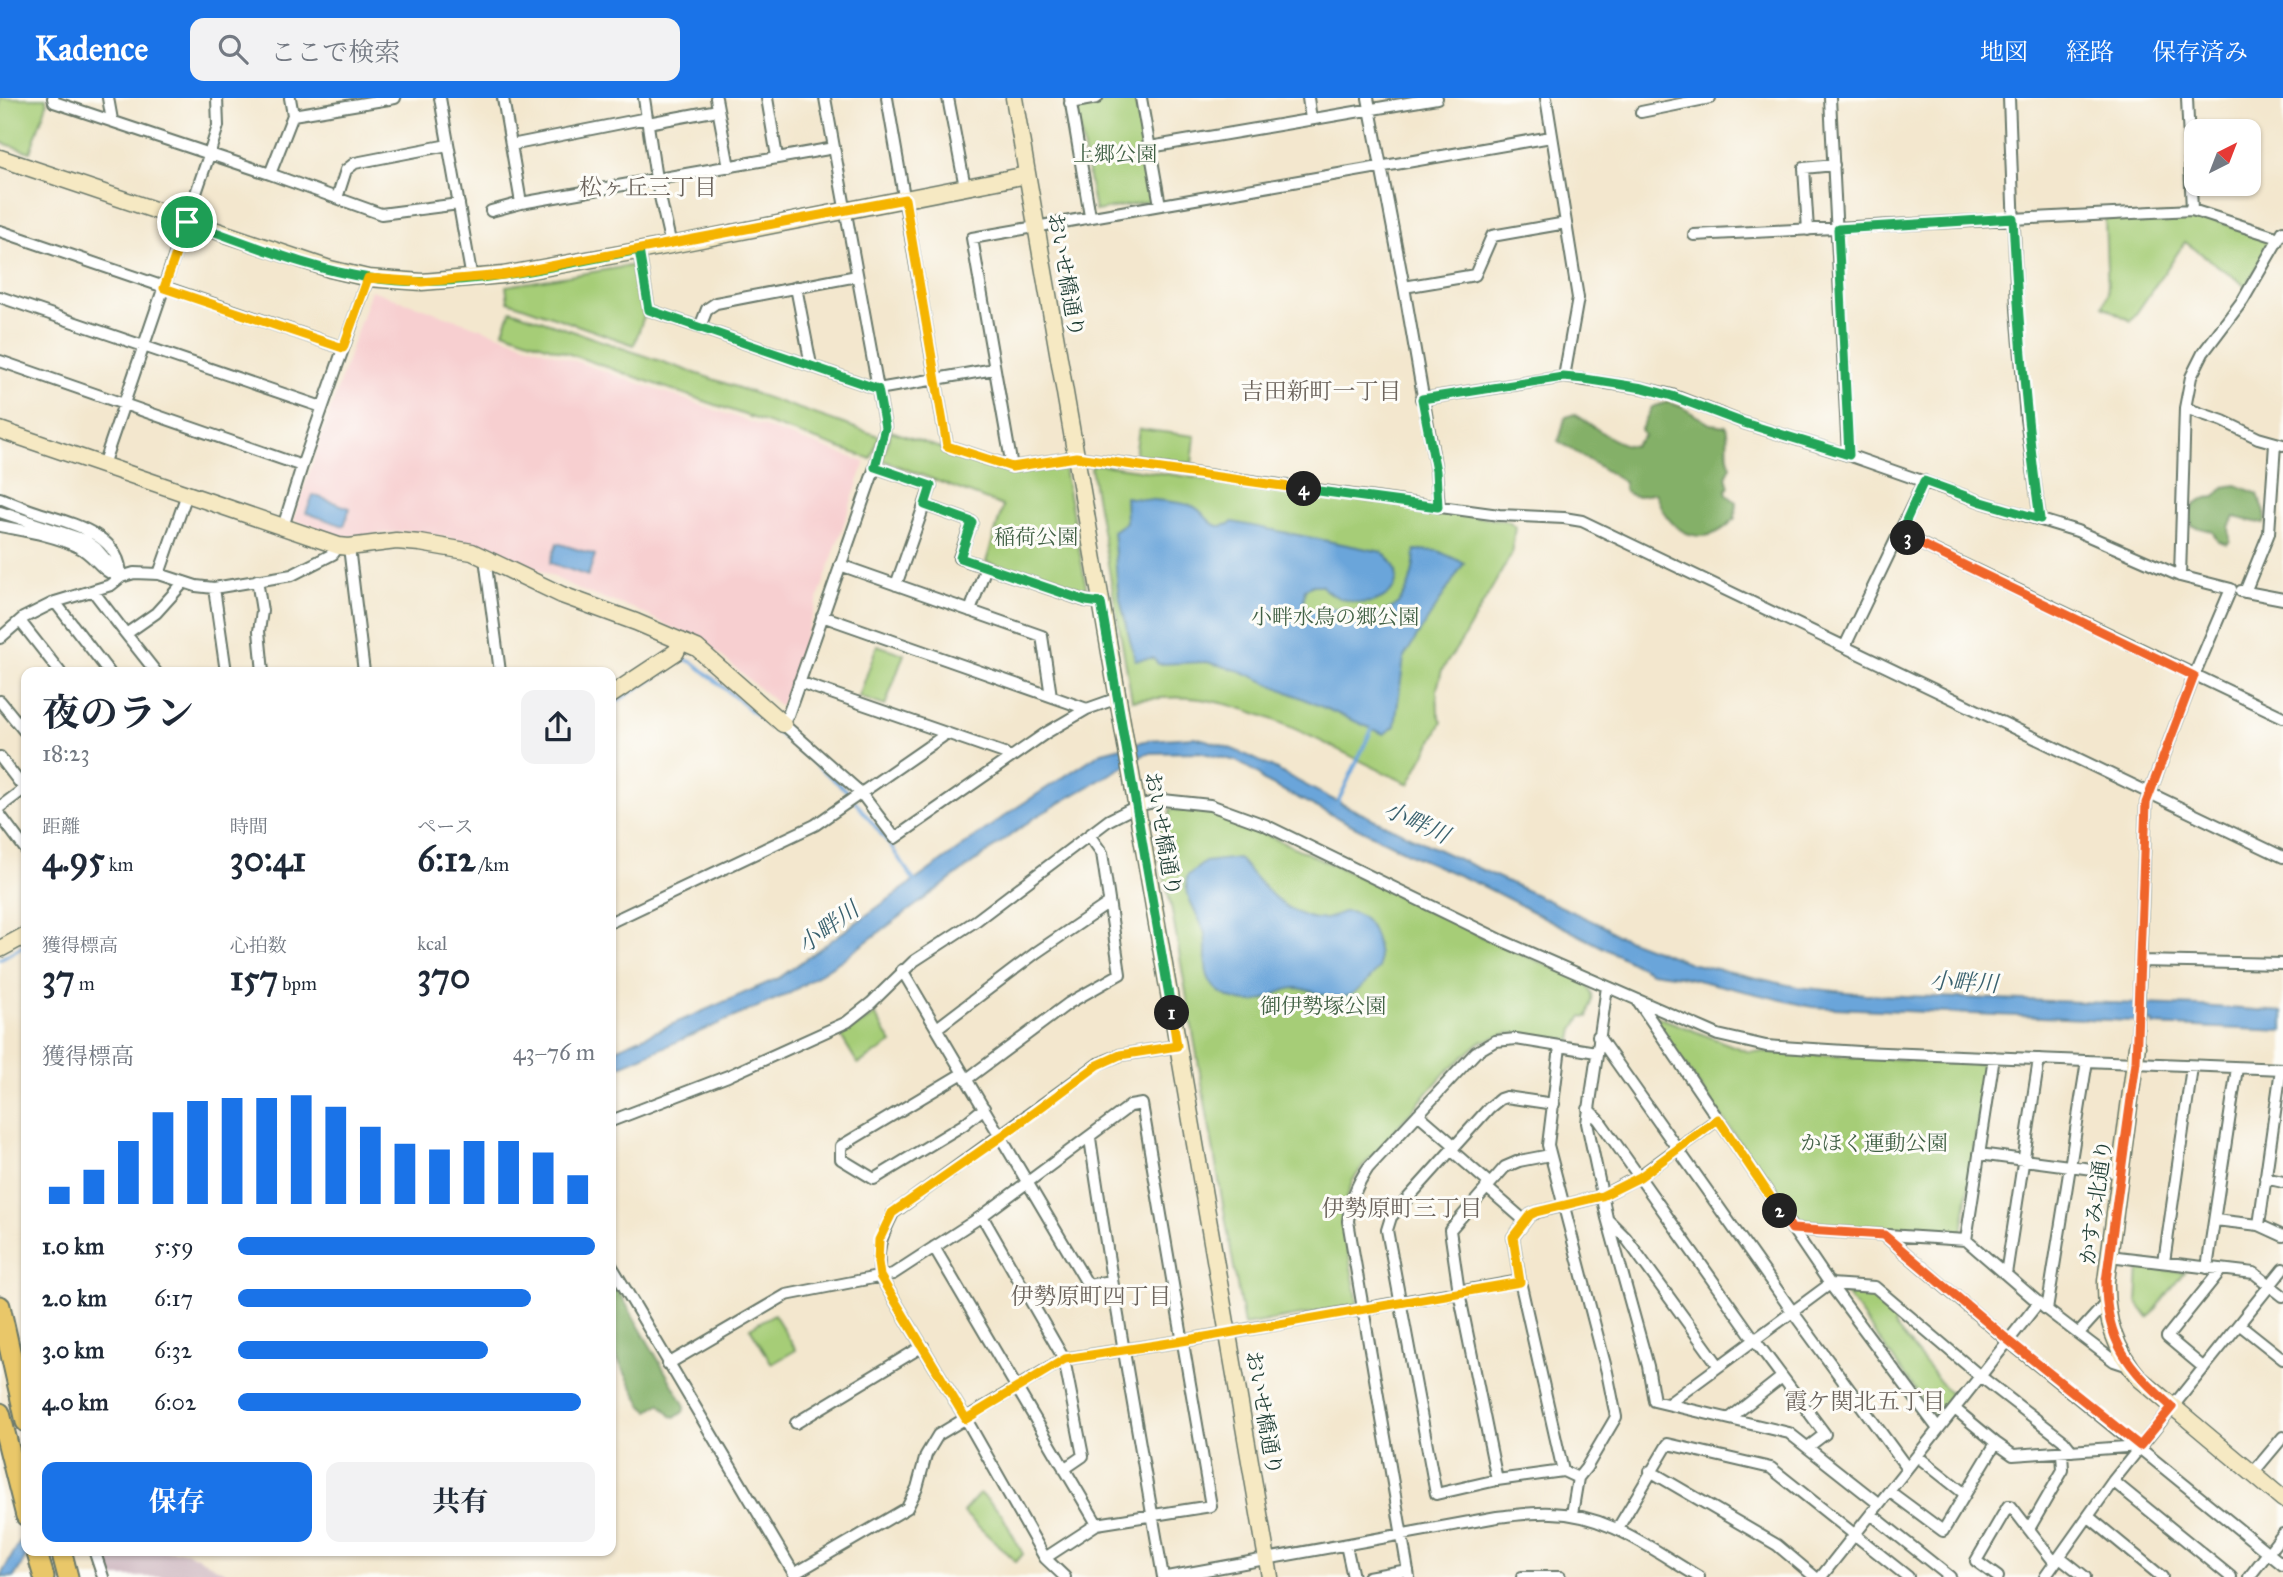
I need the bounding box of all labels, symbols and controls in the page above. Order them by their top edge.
search box [190,18,680,81]
text: Kadence [35,29,148,69]
icon: search [214,30,252,68]
text: ここで検索 [270,36,400,68]
text: 地図 [1980,37,2028,67]
text: 経路 [2066,37,2114,67]
text: 保存済み [2152,37,2248,67]
north arrow [2184,119,2261,196]
map controls [2184,119,2261,196]
park label: 上郷公園 [1073,141,1157,167]
district label: 松ヶ丘三丁目 [579,173,717,201]
pin [157,192,217,252]
icon: arrive [168,203,206,241]
street label: おいせ橋通り [1042,211,1090,339]
district label: 吉田新町一丁目 [1241,377,1402,405]
pin: 4 [1286,472,1322,506]
text: 4 [1298,477,1309,500]
pin: 3 [1890,520,1926,556]
park label: 稲荷公園 [994,524,1078,550]
text: 3 [1904,526,1911,549]
park label: 小畔水鳥の郷公園 [1251,604,1419,630]
text: 夜のラン [42,690,194,736]
button: share [521,690,595,764]
text: 18:23 [42,739,90,767]
street label: おいせ橋通り [1139,770,1187,898]
water label: 小畔川 [1380,795,1457,851]
text: 距離 [42,815,80,838]
text: 時間 [230,815,268,838]
text: ペース [417,815,473,838]
text: 4.95 [42,838,105,881]
text: 30:41 [230,838,306,881]
text: 6:12 [417,838,475,881]
text: km [105,853,134,876]
text: /km [475,853,509,876]
water label: 小畔川 [792,894,867,959]
text: kcal [417,932,447,955]
text: 獲得標高 [42,934,118,957]
text: 心拍数 [230,934,287,957]
text: 370 [417,955,470,998]
text: 37 [42,957,75,1000]
text: 157 [230,957,278,1000]
water label: 小畔川 [1929,966,2002,998]
text: m [75,972,95,995]
text: bpm [278,972,317,995]
park label: 御伊勢塚公園 [1260,993,1386,1019]
pin: 1 [1154,996,1190,1030]
text: 1 [1168,1001,1175,1024]
text: 43–76 m [513,1038,595,1066]
text: 獲得標高 [42,1042,134,1070]
park label: かほく運動公園 [1801,1130,1948,1156]
street label: かすみ北通り [2074,1138,2118,1266]
district label: 伊勢原町三丁目 [1322,1194,1483,1222]
pin: 2 [1762,1194,1798,1228]
text: 2 [1775,1199,1784,1222]
text: 1.0 km [42,1232,104,1260]
text: 5:59 [154,1232,194,1260]
district label: 伊勢原町四丁目 [1011,1282,1172,1310]
text: 2.0 km [42,1284,107,1312]
text: 6:17 [154,1284,193,1312]
text: 3.0 km [42,1336,104,1364]
text: 6:32 [154,1336,192,1364]
street label: おいせ橋通り [1240,1349,1288,1477]
district label: 霞ケ関北五丁目 [1785,1387,1946,1415]
text: 4.0 km [42,1388,108,1416]
text: 6:02 [154,1388,196,1416]
button: 保存 [42,1462,312,1542]
button: 共有 [326,1462,595,1542]

